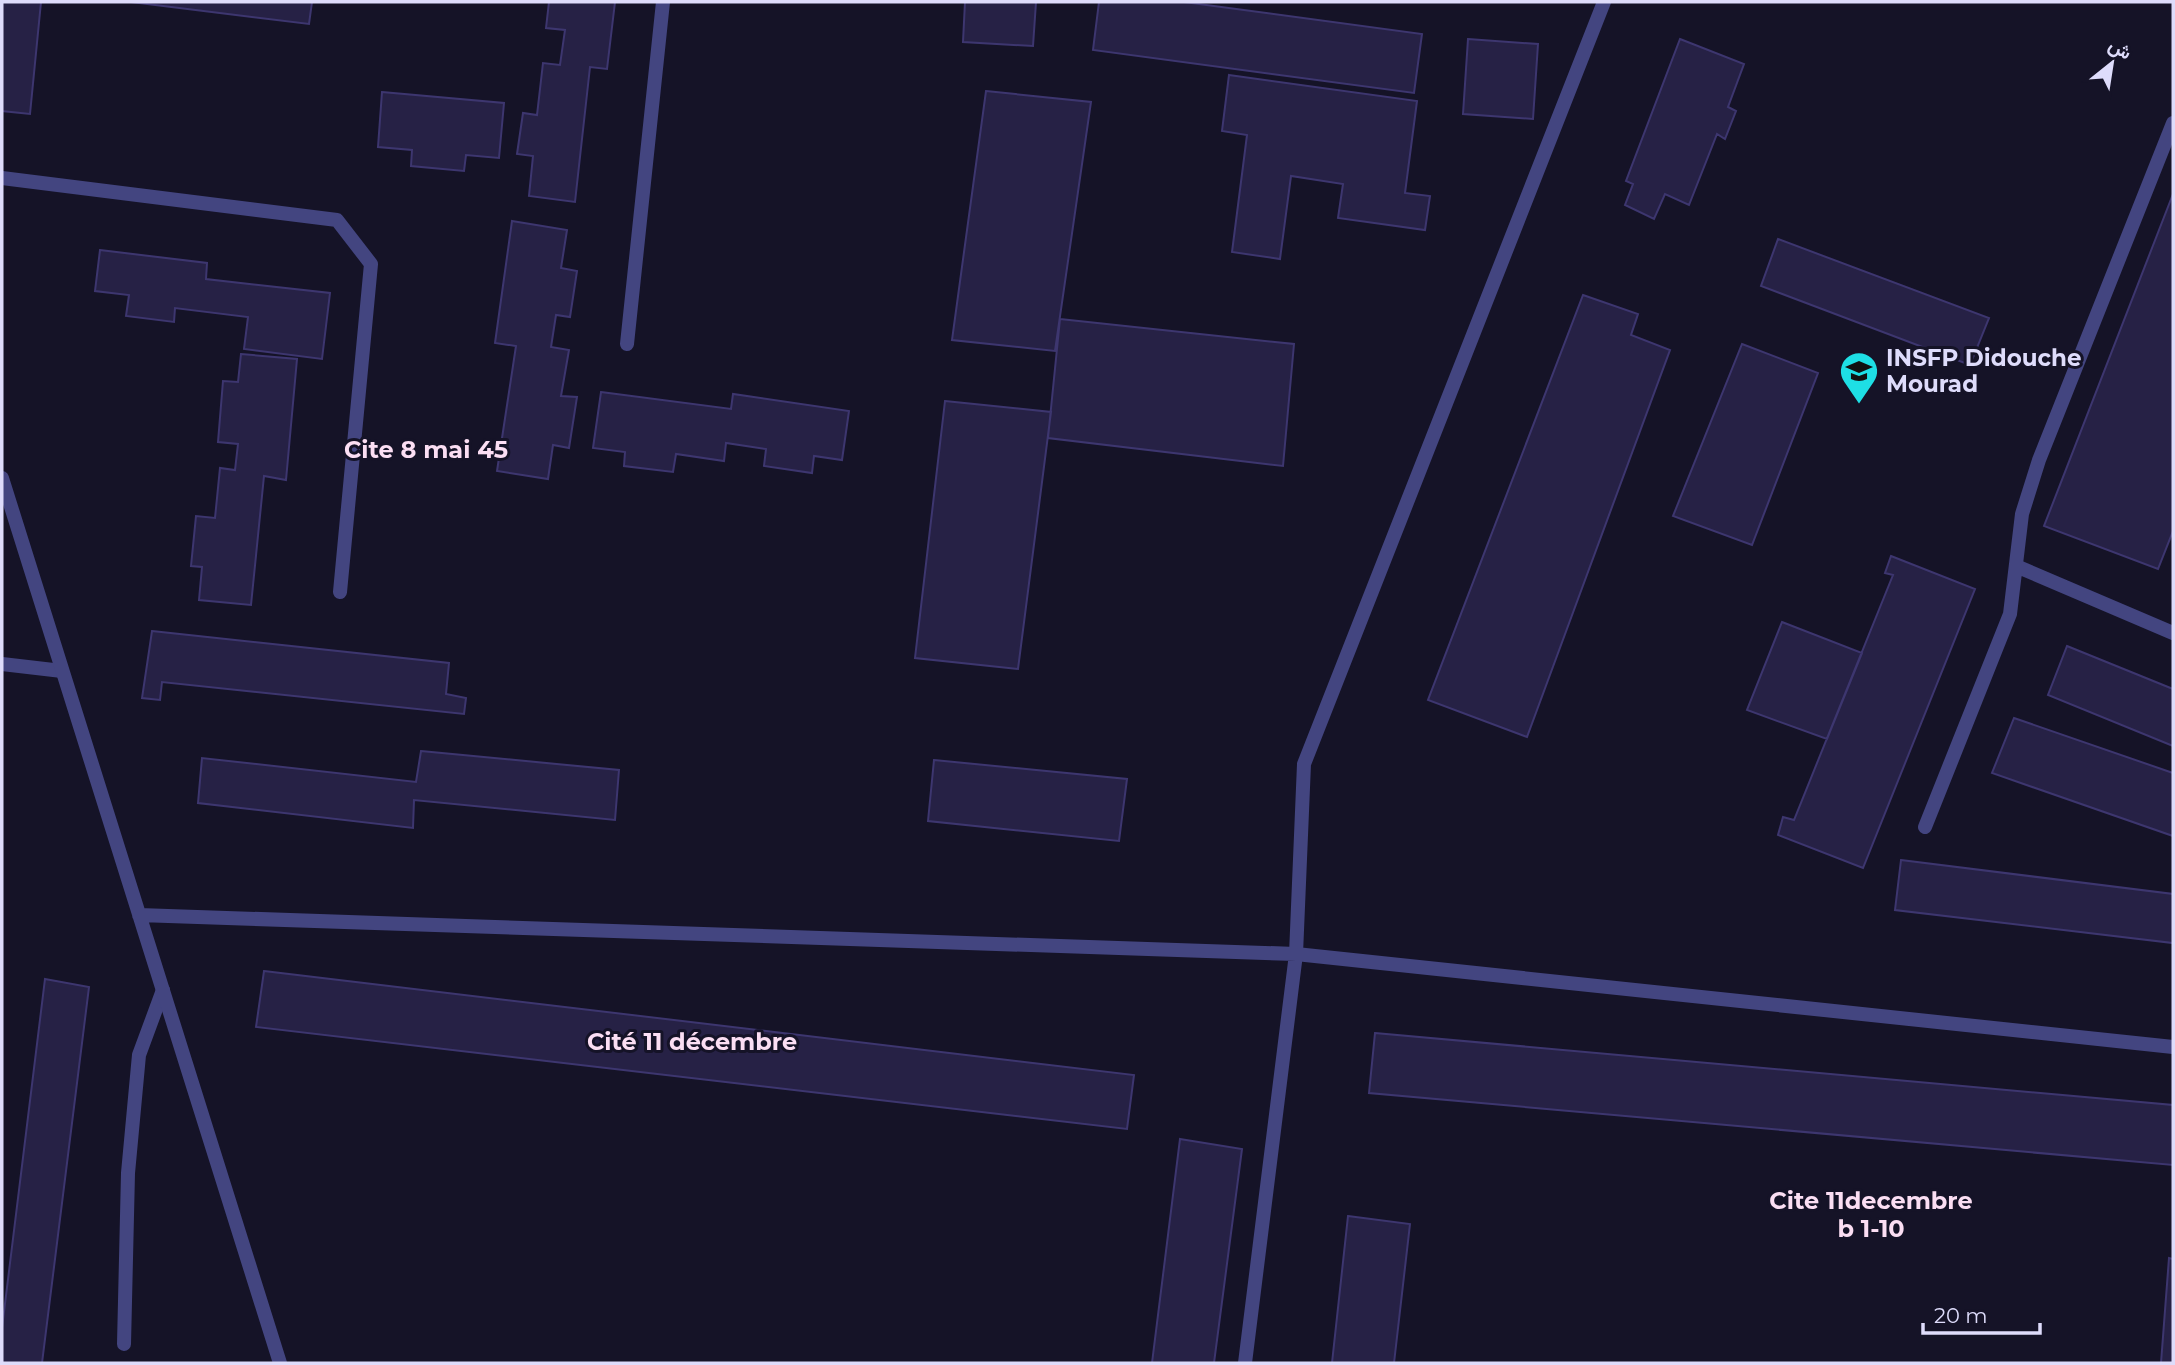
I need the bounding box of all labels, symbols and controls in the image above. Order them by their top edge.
north arrow [2077,28,2147,98]
text: ش [2105,33,2136,64]
place label: INSFP Didouche Mourad [1886,344,2082,398]
school or university icon: INSFP Didouche Mourad [1838,350,1880,405]
district label: Cite 8 mai 45 [344,435,508,464]
district label: Cité 11 décembre [587,1027,797,1056]
district label: Cite 11decembre b 1-10 [1769,1186,1973,1243]
scale bar [1923,1292,2040,1336]
text: 20 m [1934,1303,1988,1328]

